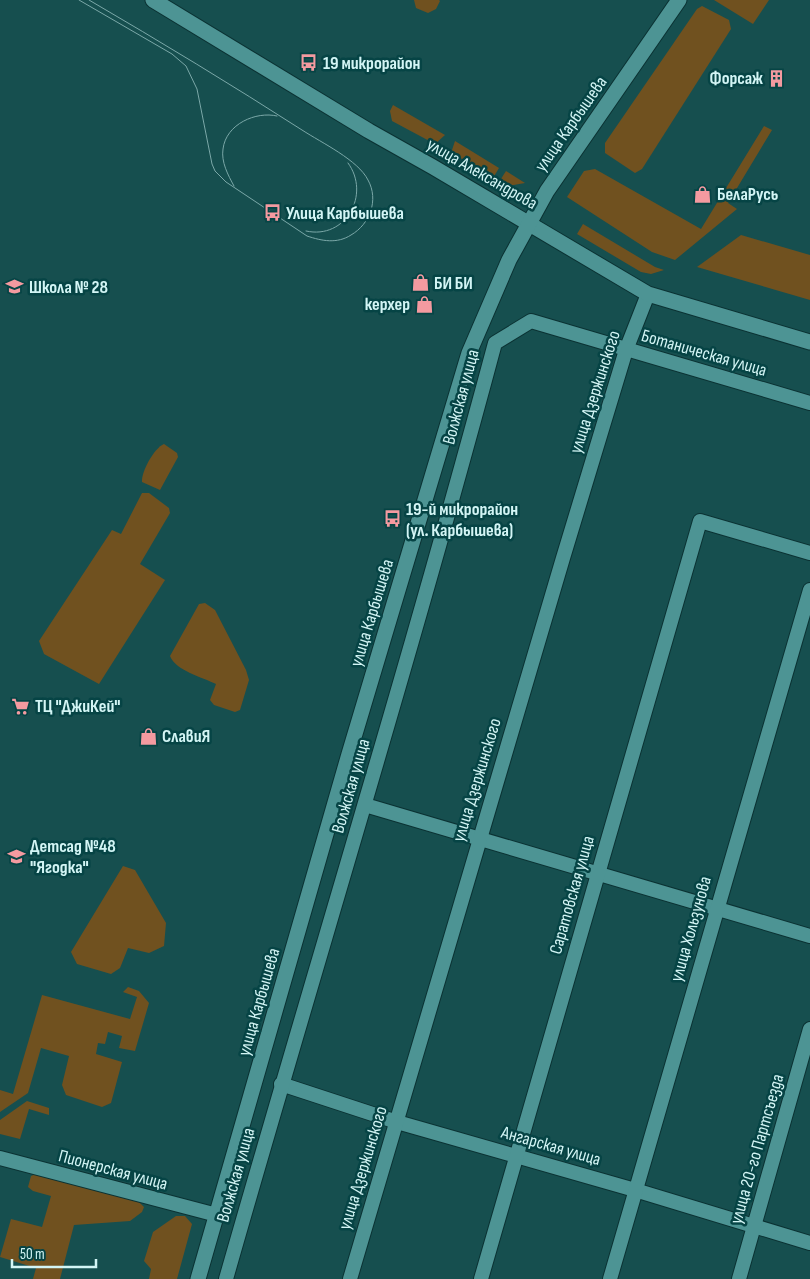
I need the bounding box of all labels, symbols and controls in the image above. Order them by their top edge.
bus stop icon: 19 микрорайон [299,53,319,73]
place label: 19 микрорайон [323,53,421,74]
place label: Форсаж [710,68,763,89]
building icon: Форсаж [767,68,787,88]
street label: улица Карбышева [530,72,612,176]
street label: улица Александрова [423,134,541,214]
shop icon: БелаРусь [693,184,713,204]
place label: БелаРусь [717,184,778,205]
bus stop icon: Улица Карбышева [262,203,282,223]
place label: Улица Карбышева [286,203,404,224]
shop icon: БИ БИ [410,273,430,293]
place label: БИ БИ [434,273,473,294]
school or university icon: Школа № 28 [5,277,25,297]
place label: Школа № 28 [29,277,108,298]
place label: керхер [365,294,410,315]
shop icon: керхер [414,294,434,314]
street label: Ботаническая улица [639,325,769,381]
street label: улица Дзержинского [565,328,625,456]
street label: Волжская улица [438,347,484,447]
place label: 19-й микрорайон (ул. Карбышева) [406,499,518,541]
bus stop icon: 19-й микрорайон (ул. Карбышева) [382,509,402,529]
street label: улица Карбышева [346,557,398,669]
supermarket icon: ТЦ "ДжиКей" [11,696,31,716]
place label: ТЦ "ДжиКей" [35,696,120,717]
street label: улица Дзержинского [448,716,506,844]
shop icon: СлавиЯ [138,726,158,746]
place label: СлавиЯ [162,726,210,747]
street label: Волжская улица [327,736,375,836]
street label: Саратовская улица [545,833,599,957]
place label: Детсад №48 "Ягодка" [30,836,116,878]
school or university icon: Детсад №48 "Ягодка" [6,846,26,866]
street label: улица Хользунова [666,874,716,984]
street label: улица Карбышева [234,946,284,1058]
street label: улица 20-го Партсъезда [726,1072,788,1226]
street label: улица Дзержинского [334,1104,392,1232]
street label: Ангарская улица [498,1122,603,1170]
street label: Волжская улица [212,1125,260,1225]
street label: Пионерская улица [56,1145,170,1195]
scale bar [12,1236,96,1268]
text: 50 m [20,1245,45,1264]

